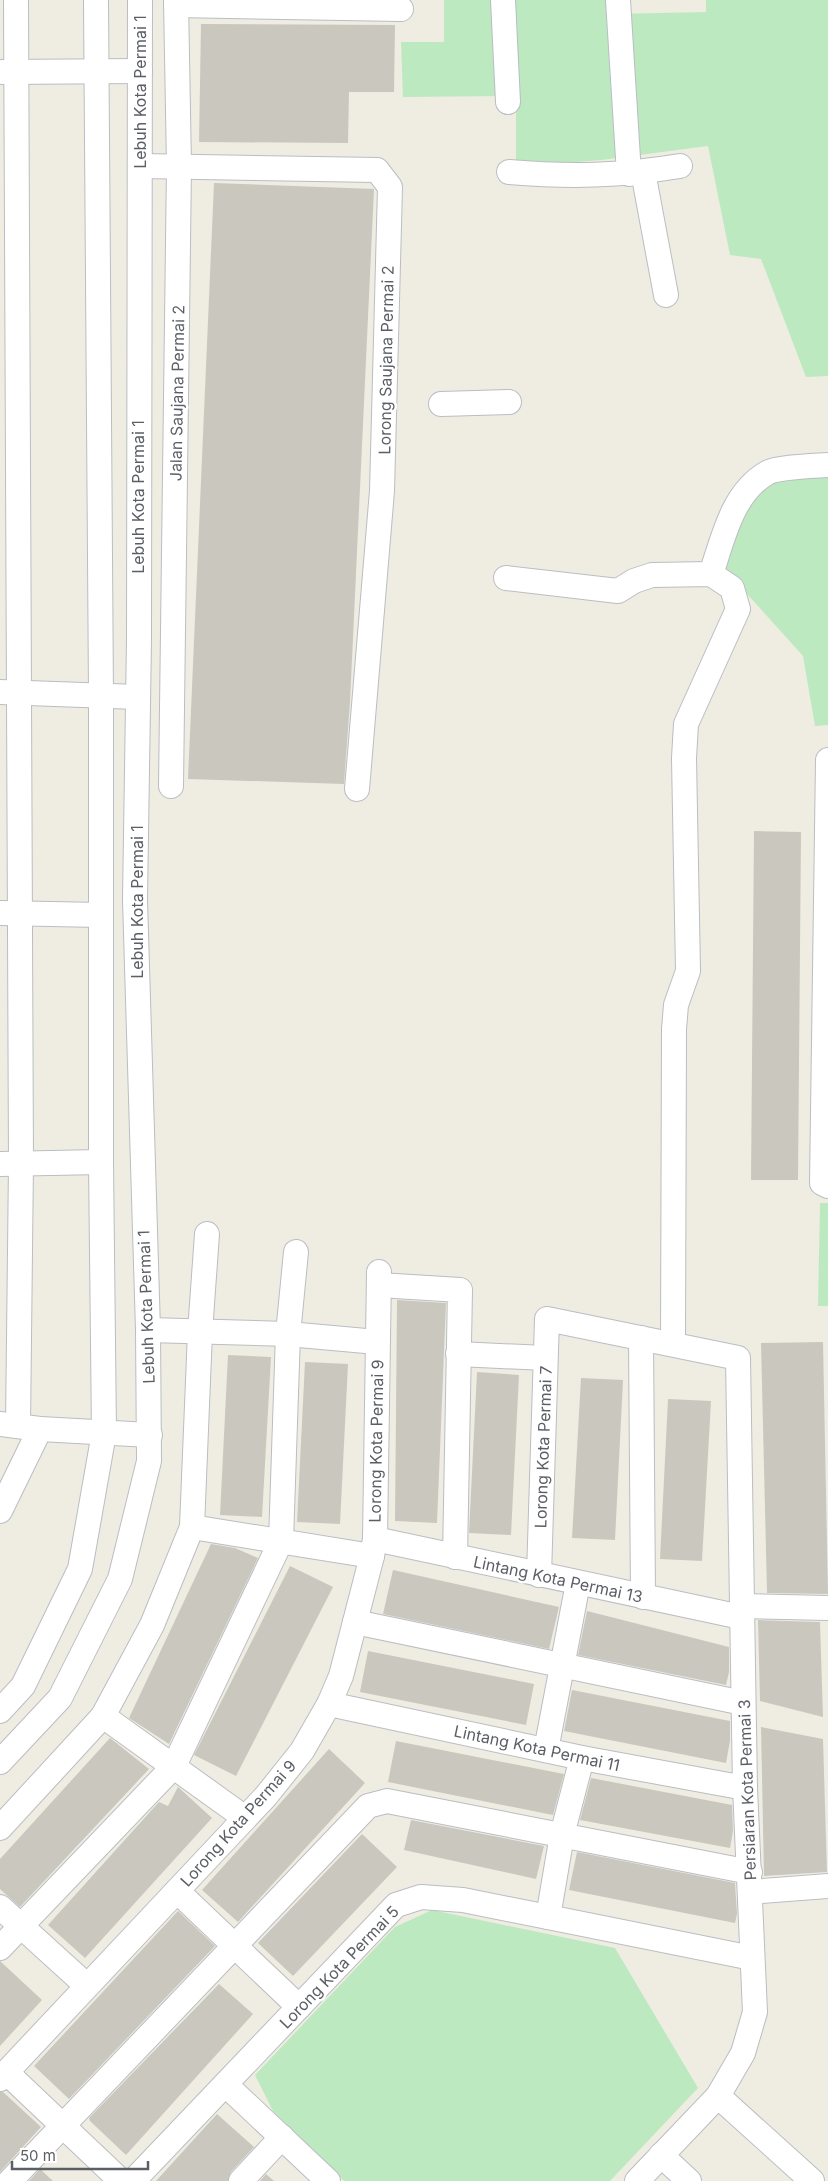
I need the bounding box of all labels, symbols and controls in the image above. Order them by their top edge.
street label: Lebuh Kota Permai 1 [130,15,150,169]
street label: Lorong Saujana Permai 2 [374,265,398,455]
street label: Jalan Saujana Permai 2 [165,305,189,481]
street label: Lebuh Kota Permai 1 [128,420,148,574]
street label: Lebuh Kota Permai 1 [127,825,147,979]
street label: Lebuh Kota Permai 1 [133,1230,159,1384]
street label: Lorong Kota Permai 9 [365,1359,387,1523]
street label: Lorong Kota Permai 7 [530,1365,556,1529]
street label: Lintang Kota Permai 13 [472,1551,644,1607]
street label: Persiaran Kota Permai 3 [734,1699,760,1881]
street label: Lintang Kota Permai 11 [452,1721,622,1775]
street label: Lorong Kota Permai 9 [176,1756,300,1890]
street label: Lorong Kota Permai 5 [275,1901,403,2033]
scale bar [12,2138,149,2170]
text: 50 m [20,2146,56,2165]

